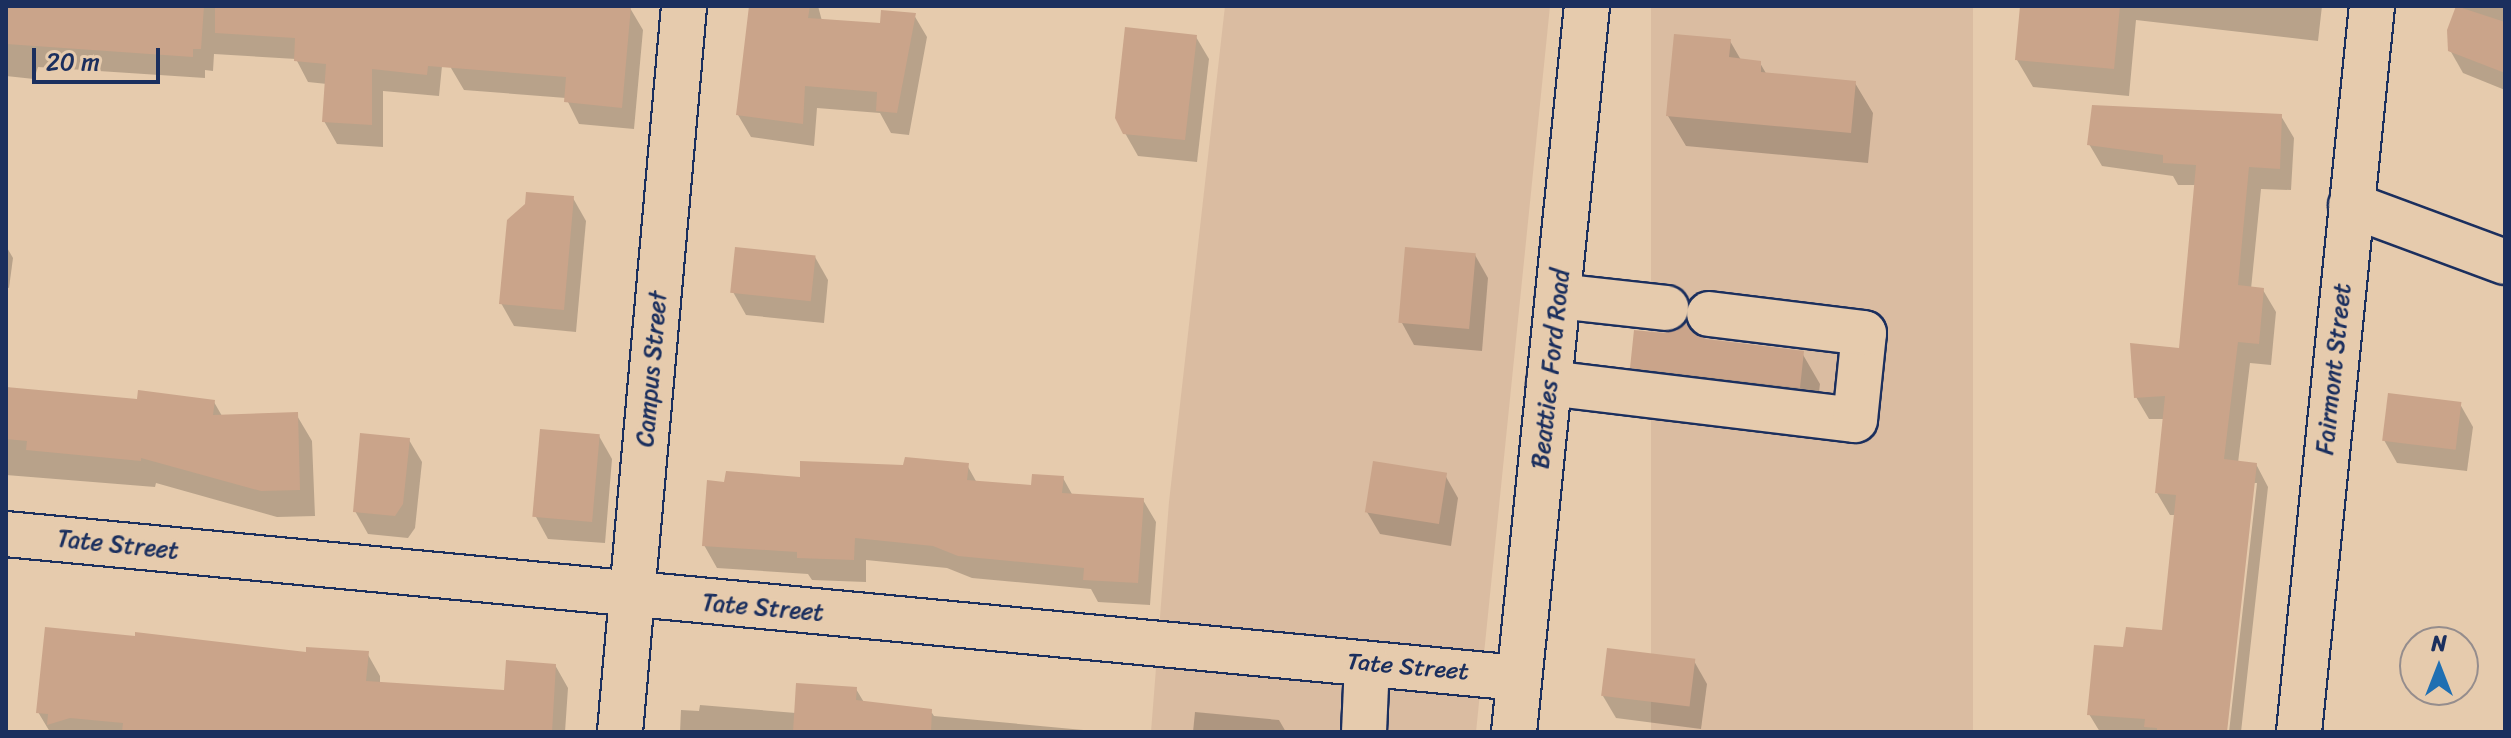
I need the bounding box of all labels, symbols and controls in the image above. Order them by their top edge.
scale bar [36,32,164,82]
text: 20 m [46,41,100,83]
street label: Beatties Ford Road [1526,268,1576,470]
street label: Fairmont Street [2311,282,2357,456]
street label: Campus Street [631,290,673,448]
street label: Tate Street [56,524,180,566]
street label: Tate Street [701,588,825,628]
text: N [2431,624,2447,663]
north arrow [2399,626,2479,706]
street label: Tate Street [1346,647,1470,687]

